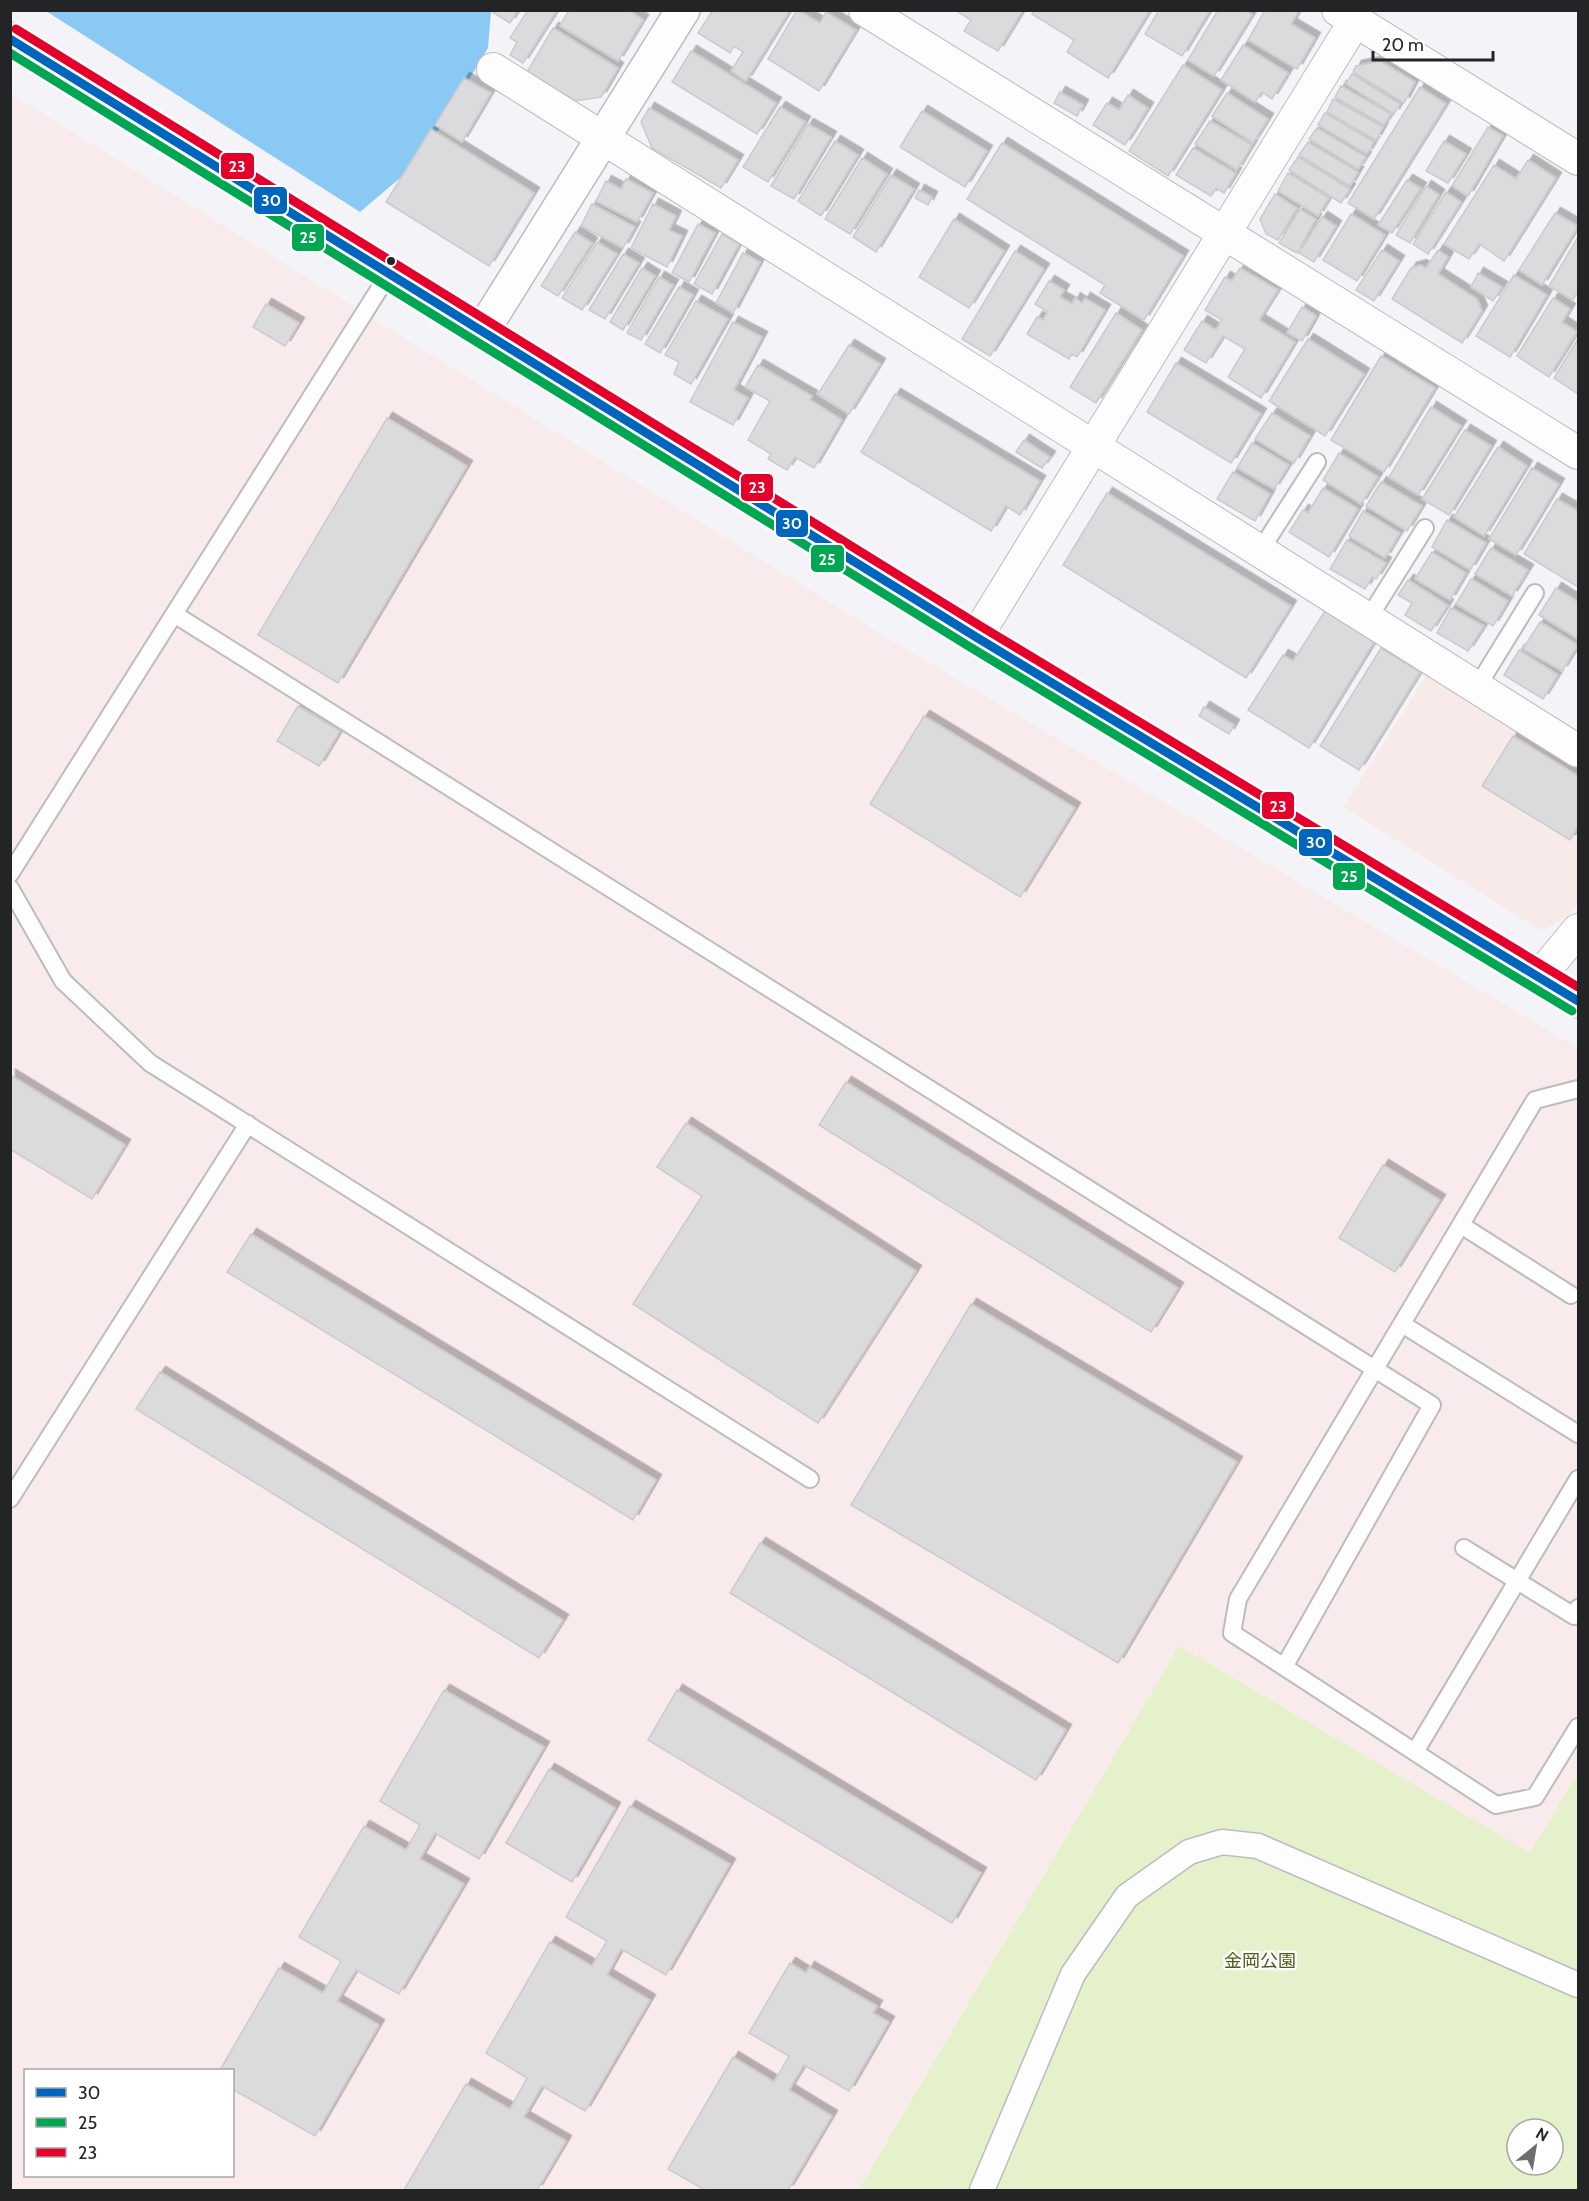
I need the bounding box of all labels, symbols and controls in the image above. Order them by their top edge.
scale bar [1373,24,1493,62]
text: 20 m [1382,34,1424,56]
line badge: 23 [220,152,255,180]
text: 23 [228,157,246,176]
line badge: 30 [253,186,288,215]
text: 30 [261,191,281,210]
line badge: 25 [291,223,325,252]
text: 25 [299,228,317,247]
unlabelled marker [385,255,397,267]
line badge: 23 [740,473,774,502]
text: 23 [748,478,766,497]
line badge: 30 [775,509,809,538]
text: 30 [782,514,802,533]
line badge: 25 [810,544,845,573]
text: 25 [818,550,836,569]
line badge: 23 [1261,791,1295,820]
text: 23 [1269,797,1287,816]
line badge: 30 [1298,828,1333,857]
text: 30 [1306,833,1326,852]
line badge: 25 [1332,862,1366,891]
text: 25 [1340,867,1358,886]
park label: 金岡公園 [1224,1950,1296,1972]
legend [24,2069,234,2177]
text: 30 [78,2082,100,2104]
text: 25 [78,2112,97,2134]
north arrow [1505,2117,1565,2177]
text: N [1533,2123,1552,2145]
text: 23 [78,2142,97,2164]

